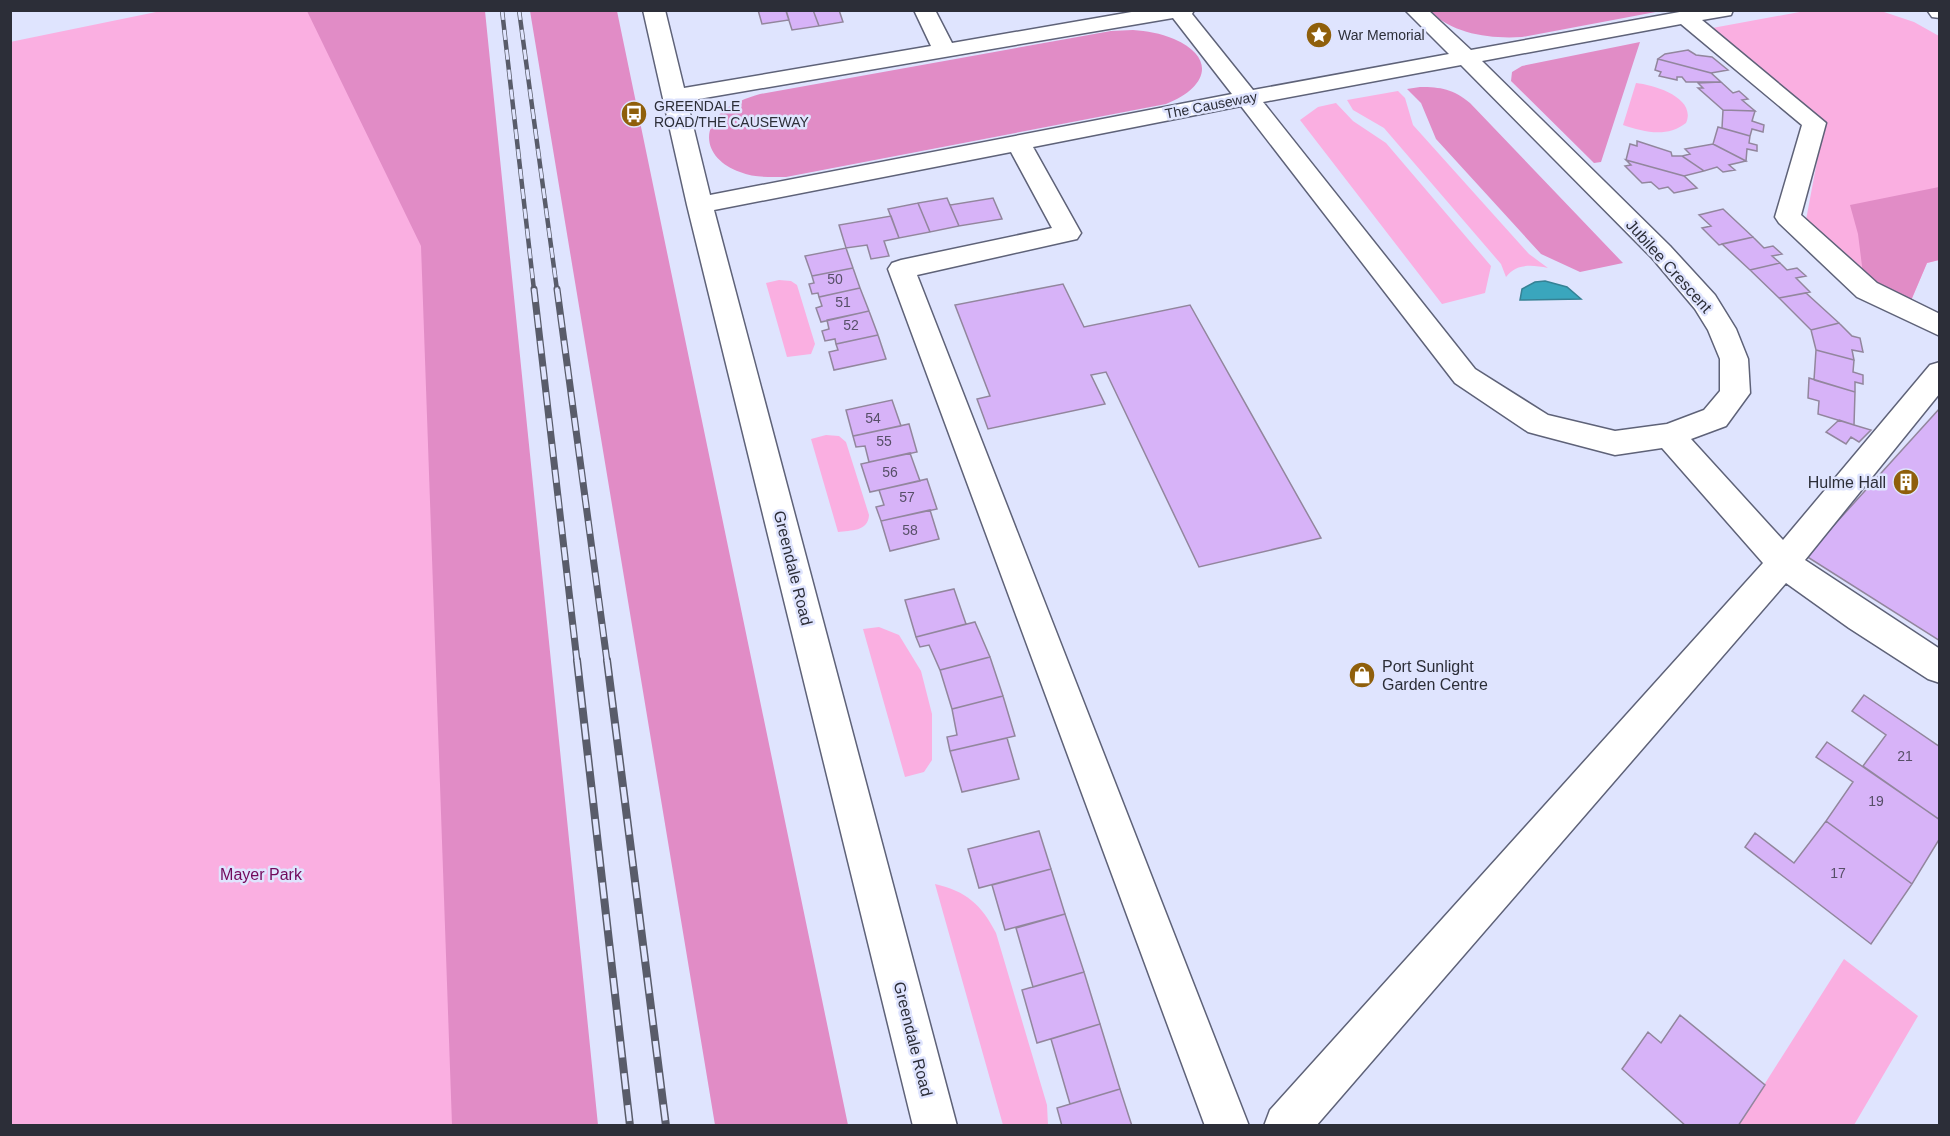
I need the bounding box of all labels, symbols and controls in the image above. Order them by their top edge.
place icon: War Memorial [1304,20,1334,50]
place label: War Memorial [1338,27,1425,43]
street label: The Causeway [1164,88,1258,122]
place label: GREENDALE ROAD/THE CAUSEWAY [654,98,809,130]
bus stop icon: GREENDALE ROAD/THE CAUSEWAY [619,99,649,129]
street label: Jubilee Crescent [1623,216,1716,316]
house number: 50 [827,271,843,287]
house number: 51 [835,294,851,310]
house number: 52 [843,317,859,333]
house number: 54 [865,410,881,426]
house number: 55 [876,433,892,449]
house number: 56 [882,464,898,480]
building icon: Hulme Hall [1891,467,1921,497]
place label: Hulme Hall [1808,474,1886,491]
house number: 57 [899,489,915,505]
street label: Greendale Road [771,509,815,627]
house number: 58 [902,522,918,538]
place label: Port Sunlight Garden Centre [1382,658,1488,693]
shop icon: Port Sunlight Garden Centre [1347,660,1377,690]
house number: 21 [1897,748,1913,764]
house number: 19 [1868,793,1884,809]
house number: 17 [1830,865,1846,881]
park label: Mayer Park [220,866,303,883]
street label: Greendale Road [891,980,935,1098]

